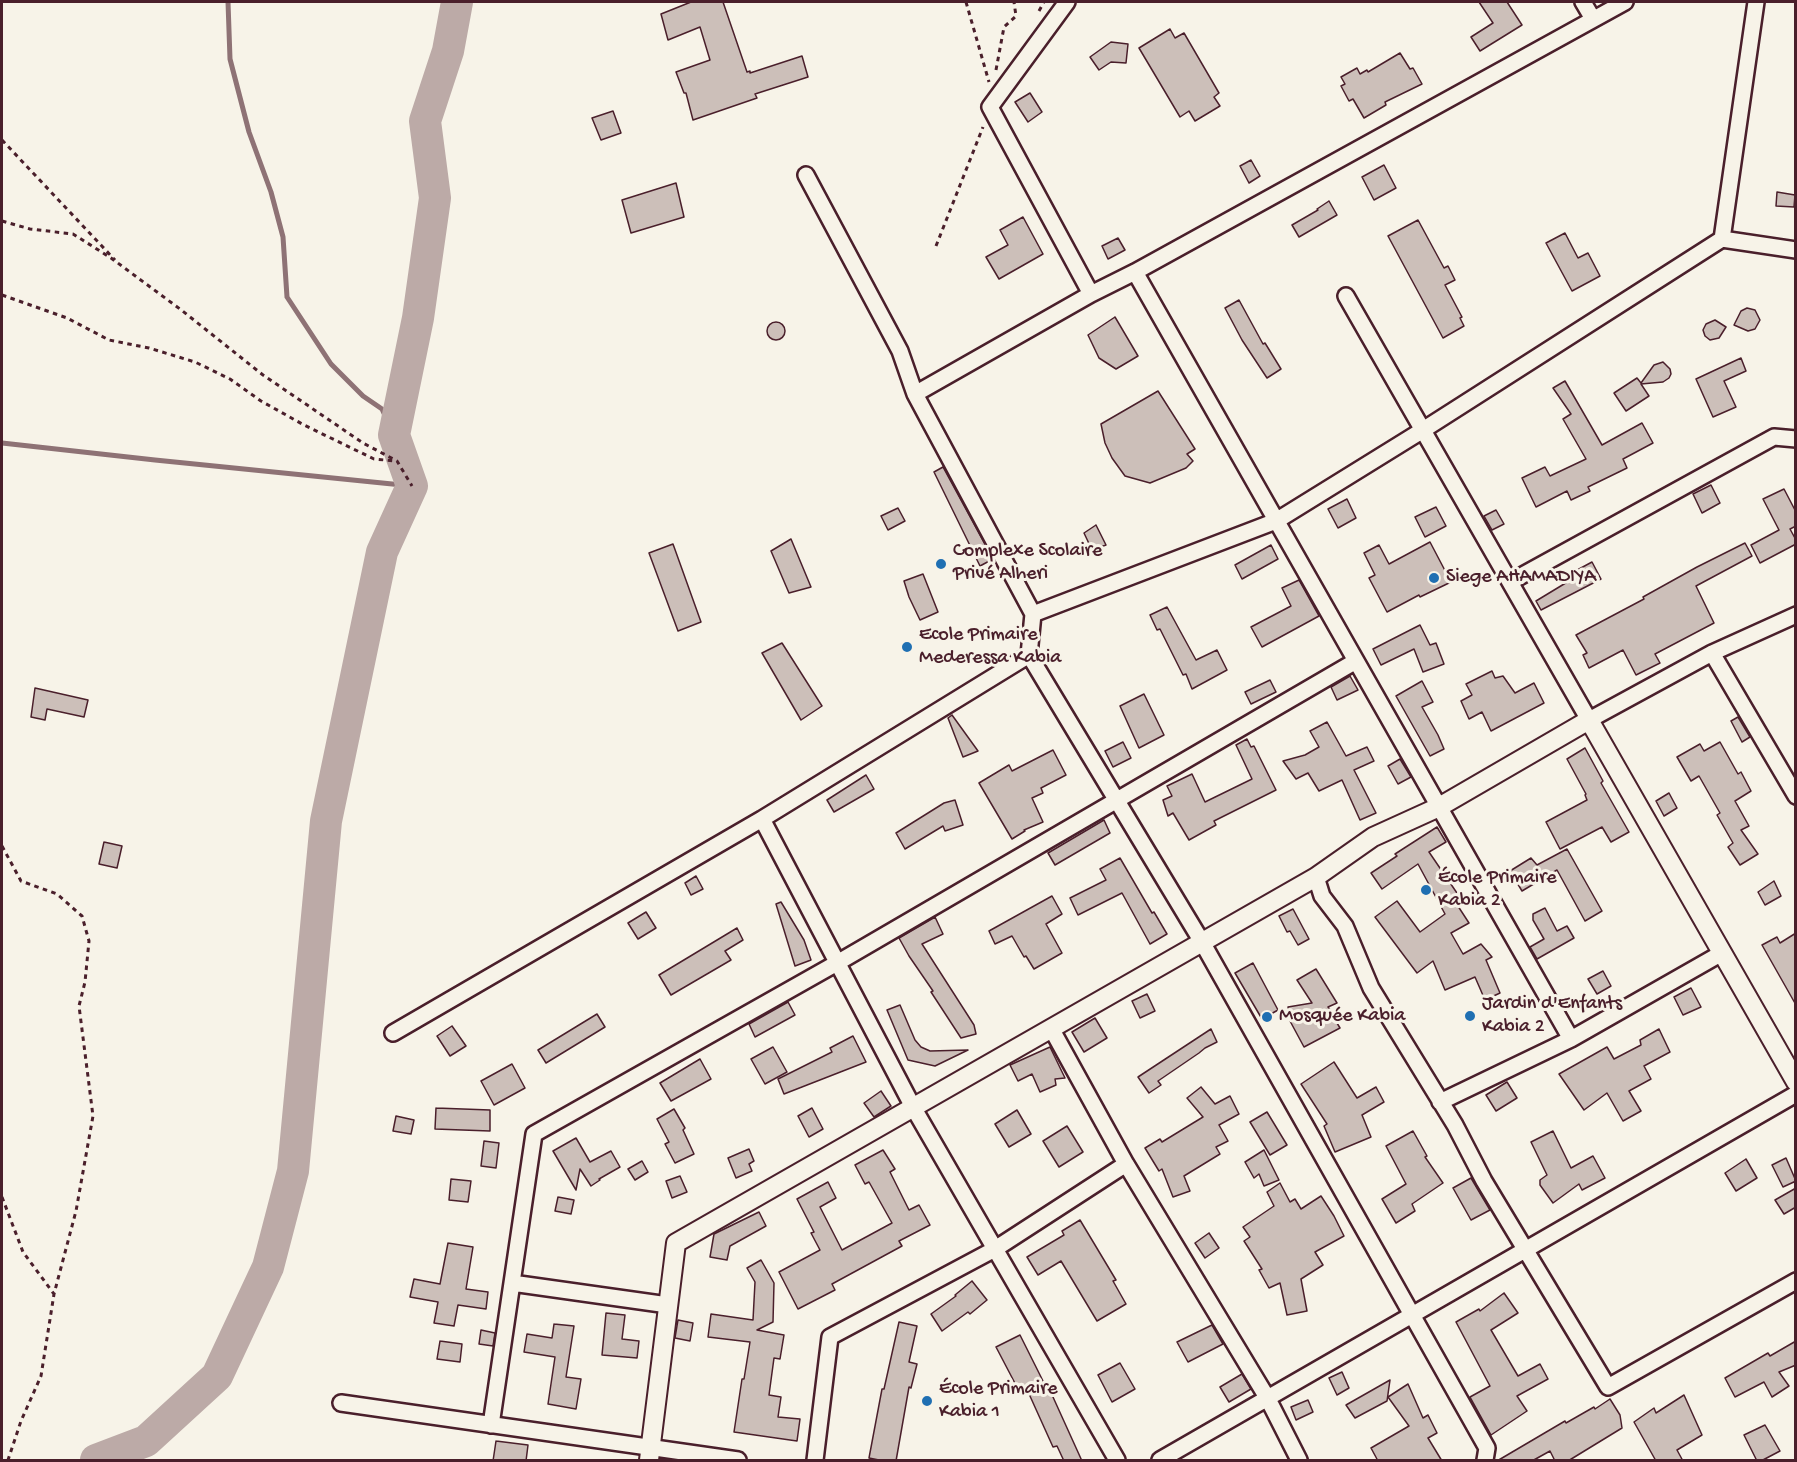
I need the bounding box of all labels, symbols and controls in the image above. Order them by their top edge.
place label: Complexe Scolaire Privé Alheri [953,540,1102,587]
marker: Complexe Scolaire Privé Alheri [934,557,948,571]
place label: Siege AHAMADIYA [1446,566,1596,590]
marker: Siege AHAMADIYA [1427,571,1441,585]
place label: Ecole Primaire Mederessa Kabia [919,624,1061,671]
marker: Ecole Primaire Mederessa Kabia [900,640,914,654]
place label: École Primaire Kabia 2 [1438,867,1557,914]
marker: École Primaire Kabia 2 [1419,883,1433,897]
place label: Jardin d'Enfants Kabia 2 [1482,993,1622,1040]
place label: Mosquée Kabia [1279,1005,1405,1029]
marker: Jardin d'Enfants Kabia 2 [1463,1009,1477,1023]
marker: Mosquée Kabia [1260,1010,1274,1024]
place label: École Primaire Kabia 1 [939,1378,1058,1425]
marker: École Primaire Kabia 1 [920,1394,934,1408]

